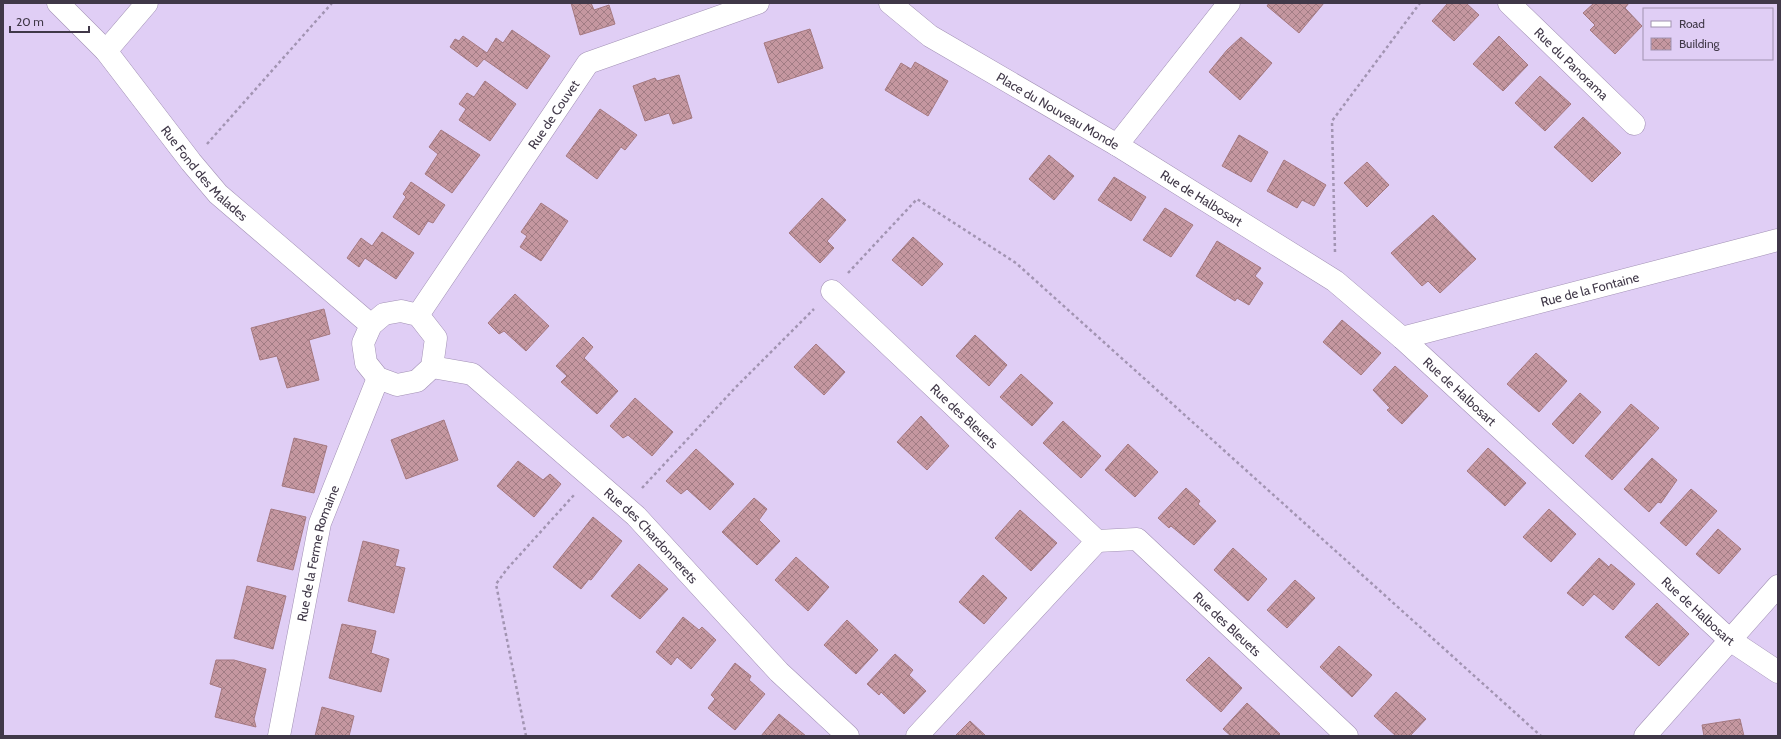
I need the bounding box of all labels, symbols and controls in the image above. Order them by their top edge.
scale bar [10,8,89,34]
legend [1643,8,1773,60]
text: 20 m [16,14,44,29]
text: Road [1679,16,1705,31]
street label: Rue du Panorama [1531,24,1612,103]
text: Building [1679,36,1721,51]
street label: Place du Nouveau Monde [994,69,1123,153]
street label: Rue de Couvet [524,76,583,152]
street label: Rue Fond des Malades [158,122,252,224]
street label: Rue de Halbosart [1158,166,1246,230]
street label: Rue de la Fontaine [1539,268,1641,310]
street label: Rue de Halbosart [1420,354,1500,429]
street label: Rue des Bleuets [927,380,1002,452]
street label: Rue de la Ferme Romaine [293,482,342,623]
street label: Rue des Chardonnerets [601,484,702,587]
street label: Rue de Halbosart [1658,573,1738,649]
street label: Rue des Bleuets [1190,588,1265,660]

